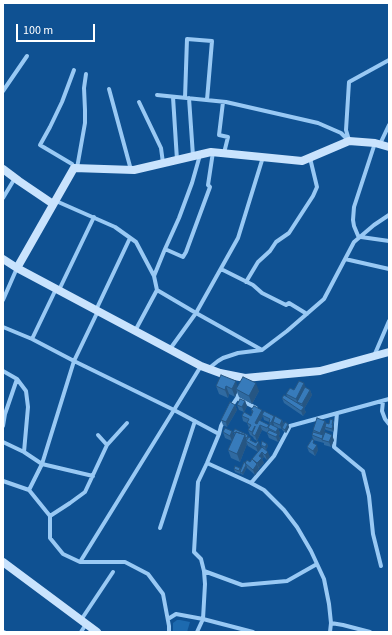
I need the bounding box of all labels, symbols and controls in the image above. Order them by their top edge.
scale bar [18,16,97,42]
text: 100 m [23,22,53,39]

